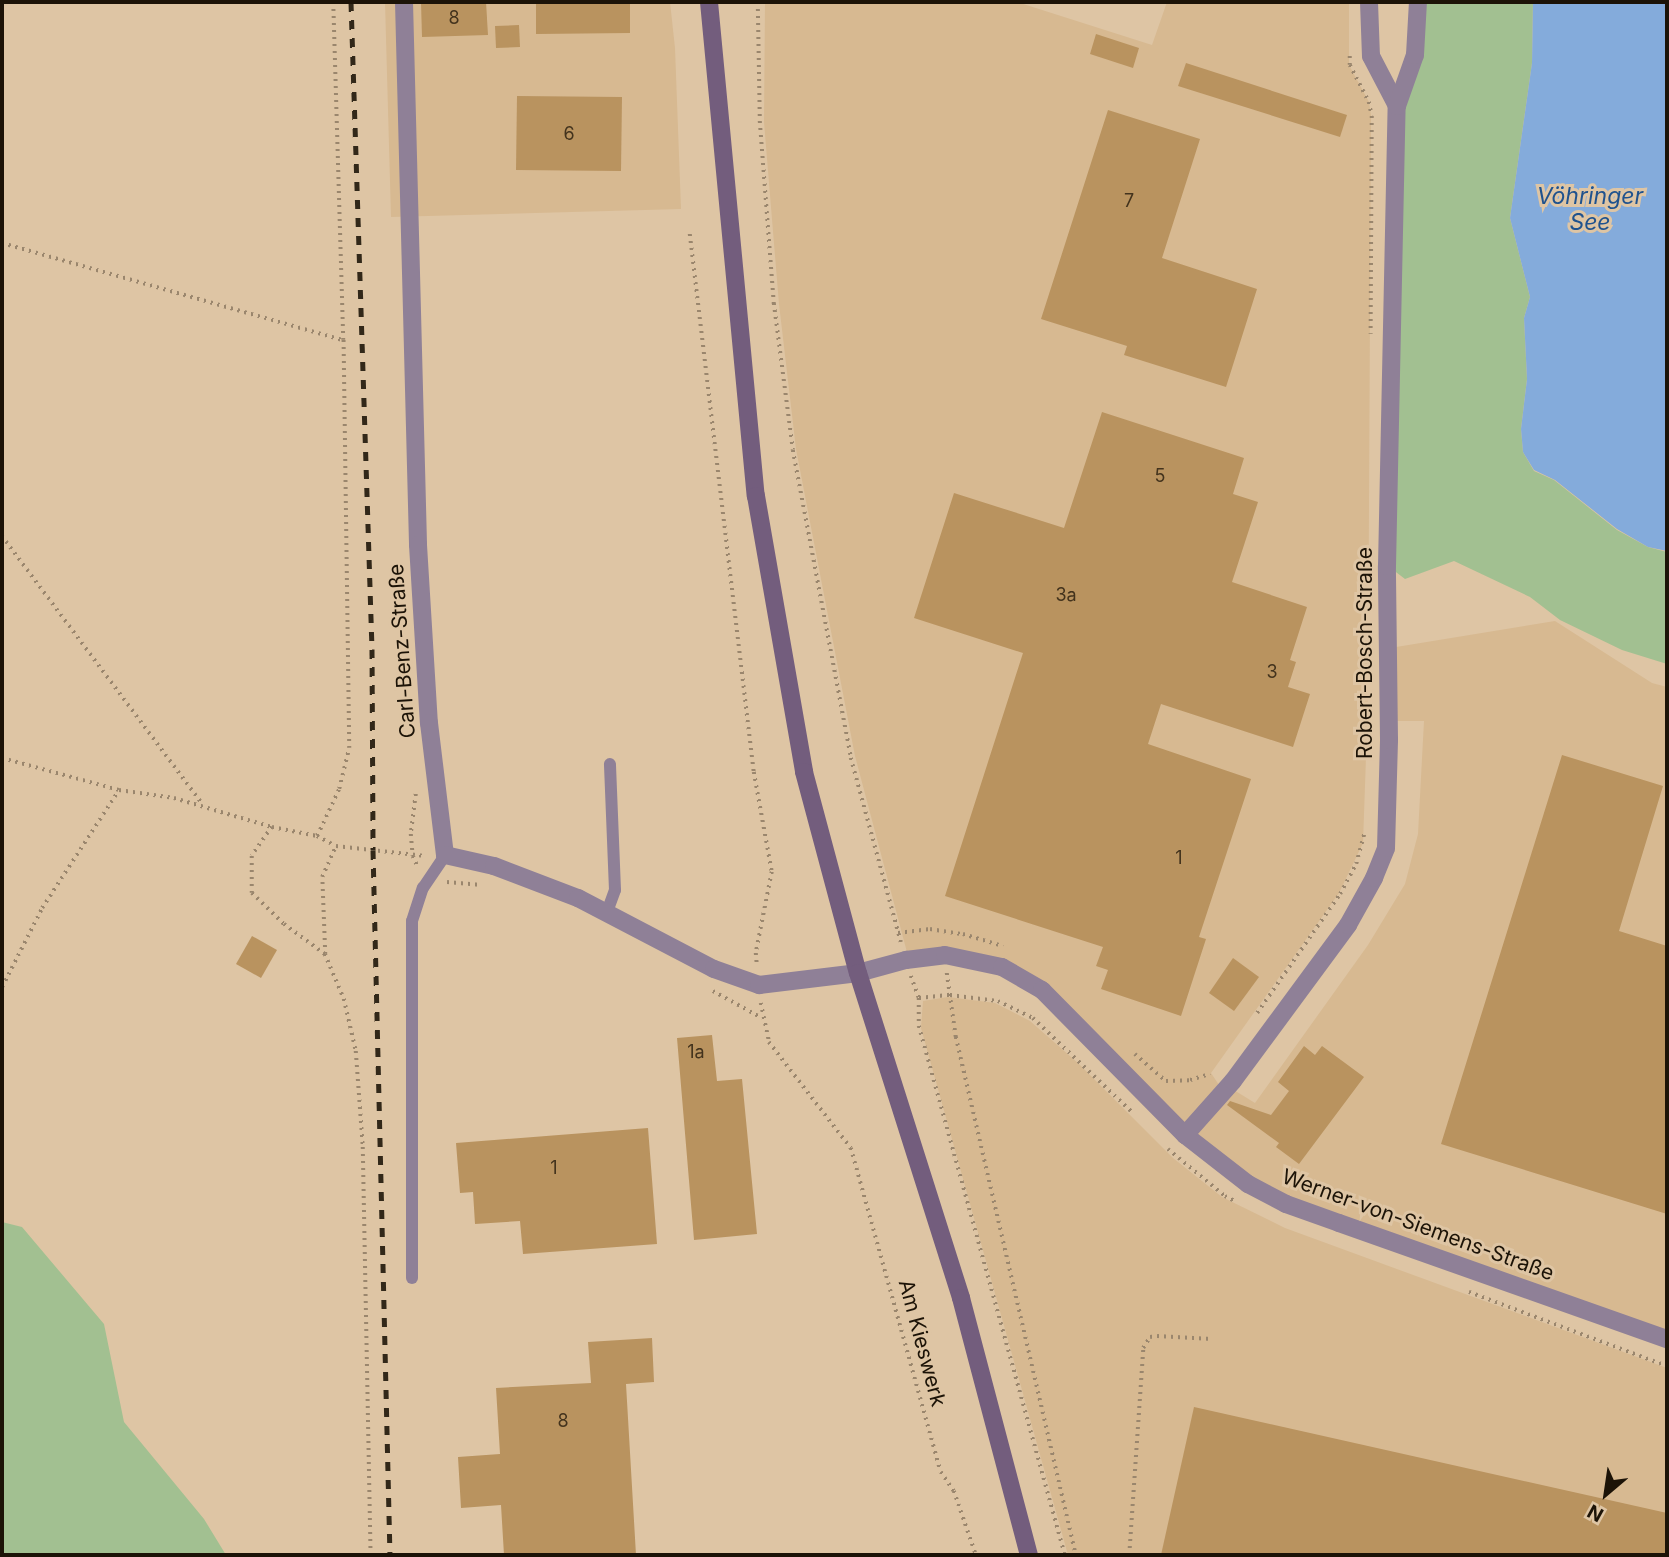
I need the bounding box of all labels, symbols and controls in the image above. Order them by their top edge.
house number: 8 [448,7,460,29]
house number: 6 [563,123,575,145]
water label: Vöhringer See [1537,182,1643,236]
house number: 7 [1124,190,1134,212]
house number: 5 [1155,465,1165,487]
street label: Robert-Bosch-Straße [1352,547,1378,759]
street label: Carl-Benz-Straße [383,563,421,739]
house number: 3a [1055,584,1077,606]
house number: 3 [1266,661,1278,683]
house number: 1 [1175,847,1183,869]
house number: 1a [687,1041,705,1063]
house number: 1 [550,1157,558,1179]
street label: Werner-von-Siemens-Straße [1279,1164,1557,1286]
street label: Am Kieswerk [893,1277,951,1409]
house number: 8 [557,1410,569,1432]
north arrow [1571,1459,1641,1529]
text: N [1584,1499,1607,1526]

